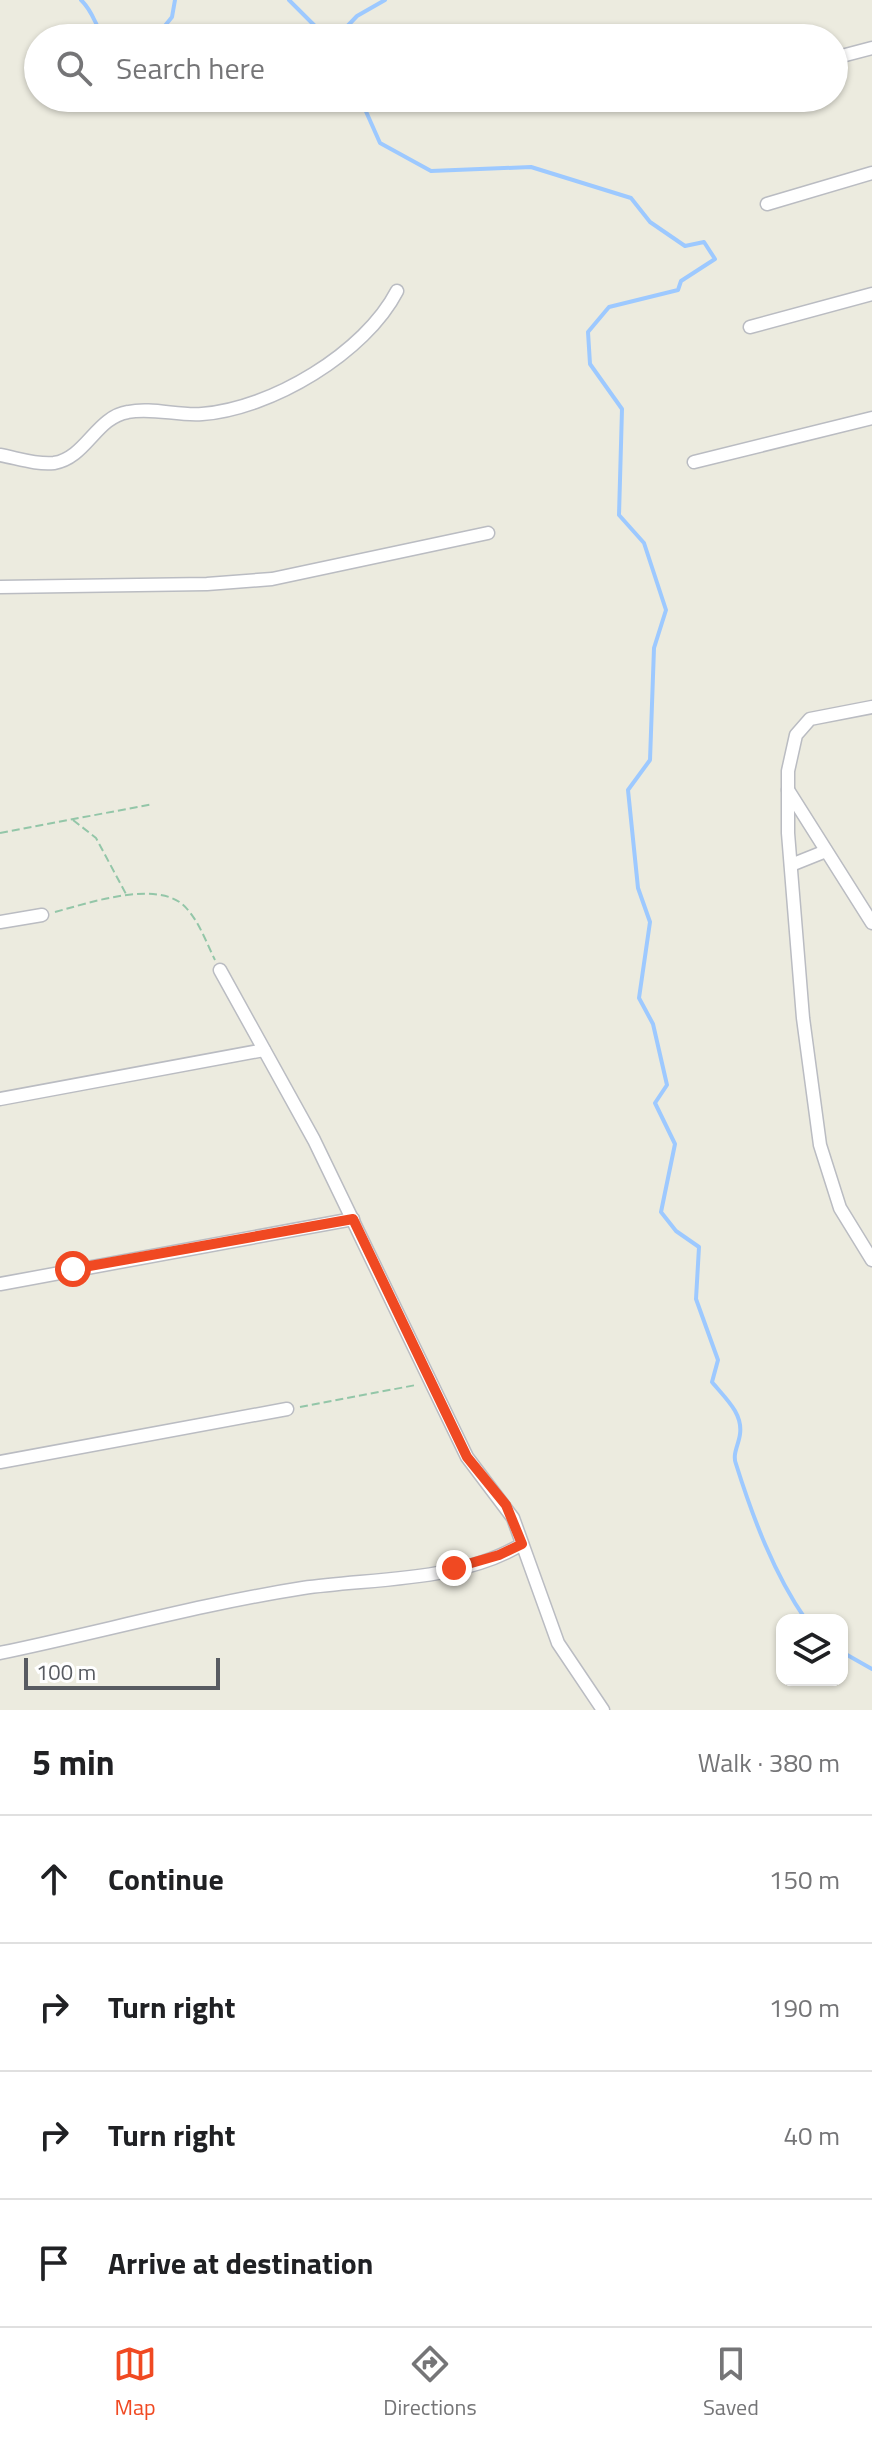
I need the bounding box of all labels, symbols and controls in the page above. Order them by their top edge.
search box [24,24,848,112]
text: Search here [116,45,265,91]
icon: search [52,46,96,90]
route start [55,1251,91,1287]
route end [436,1550,472,1586]
map controls [776,1614,848,1686]
button: layers [776,1614,848,1686]
scale bar [24,1654,220,1690]
text: 100 m [36,1655,96,1689]
text: 5 min [32,1736,115,1788]
text: Walk · 380 m [698,1743,840,1782]
text: Continue [108,1856,224,1902]
icon: ahead [32,1857,76,1901]
text: 150 m [769,1860,840,1899]
text: Turn right [108,1984,236,2030]
icon: right [32,1985,76,2029]
text: 190 m [769,1988,840,2027]
text: Turn right [108,2112,236,2158]
icon: right [32,2113,76,2157]
text: 40 m [783,2116,840,2155]
text: Arrive at destination [108,2240,373,2286]
icon: arrive [32,2241,76,2285]
tab: Map [113,2342,157,2424]
tab: Directions [383,2342,477,2424]
tab: Saved [703,2342,759,2424]

